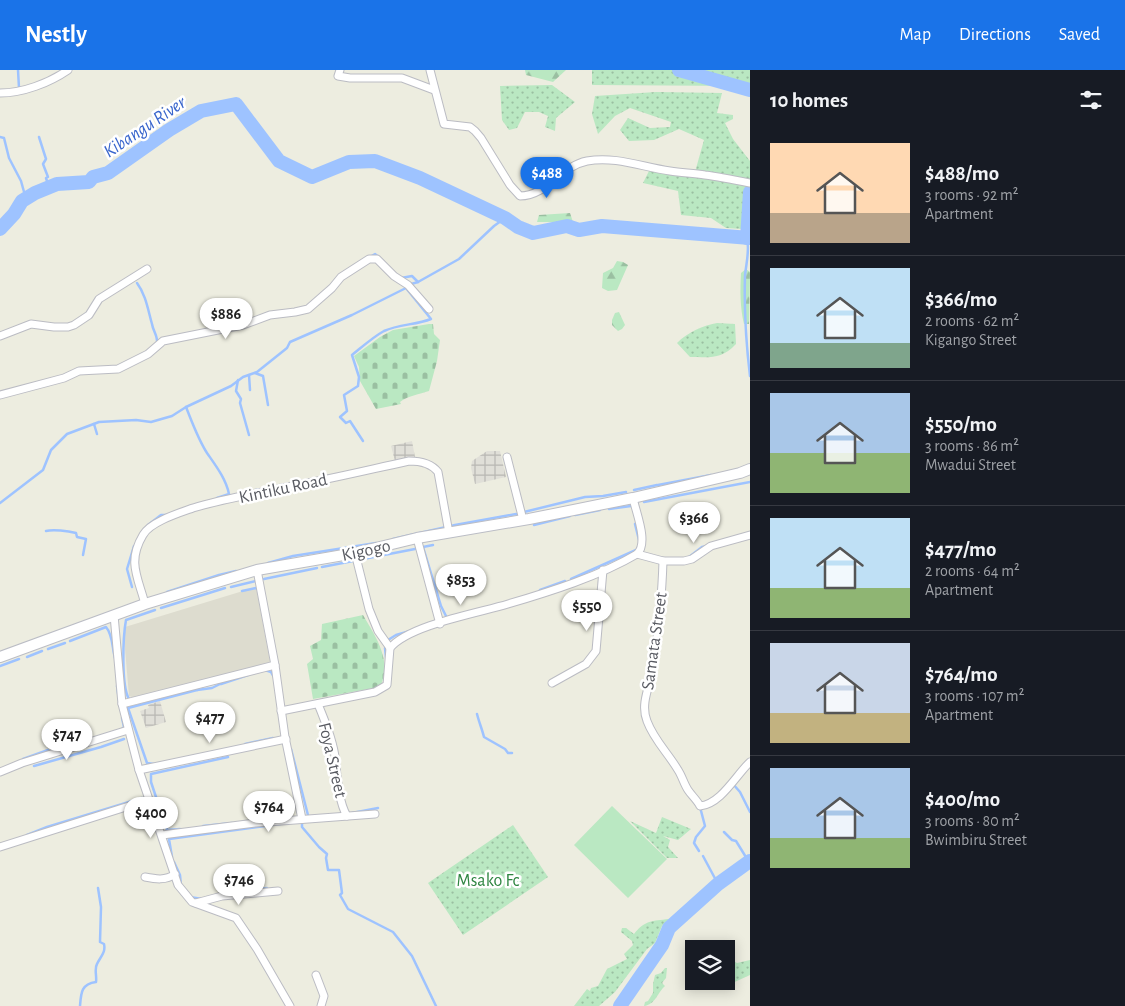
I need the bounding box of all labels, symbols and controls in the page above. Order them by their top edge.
text: Nestly [25,23,87,47]
text: Map [900,26,931,44]
text: Directions [959,26,1031,44]
text: Saved [1059,26,1100,44]
icon: filters [1077,86,1105,114]
text: 10 homes [770,90,848,111]
water label: Kibangu River [100,92,190,162]
pin: $488 [517,156,577,199]
icon: home [810,163,870,223]
text: $488/mo [925,163,999,184]
text: $488 [531,165,563,181]
text: 3 rooms · 92 m² [925,187,1018,203]
text: Apartment [925,206,993,222]
icon: home [810,288,870,348]
text: $366/mo [925,289,997,310]
pin: $886 [196,298,256,340]
text: $886 [211,306,241,322]
text: 2 rooms · 62 m² [925,313,1019,329]
text: Kigango Street [925,332,1017,348]
icon: home [810,413,870,473]
text: $550/mo [925,414,997,435]
text: 3 rooms · 86 m² [925,438,1019,454]
text: Mwadui Street [925,457,1016,473]
street label: Kintiku Road [237,471,329,507]
pin: $366 [664,502,724,544]
text: $366 [679,510,709,526]
street label: Kigogo [340,537,392,565]
icon: home [810,538,870,598]
text: $477/mo [925,539,996,560]
text: 2 rooms · 64 m² [925,563,1020,579]
pin: $853 [431,564,491,606]
text: $853 [447,572,475,588]
text: Apartment [925,582,993,598]
pin: $550 [557,590,617,632]
street label: Samata Street [639,591,671,691]
text: $550 [572,598,602,614]
icon: home [810,663,870,723]
text: $764/mo [925,664,998,685]
text: 3 rooms · 107 m² [925,688,1024,704]
pin: $477 [180,702,240,744]
text: Apartment [925,707,993,723]
text: $477 [195,710,225,726]
pin: $747 [37,718,97,761]
street label: Foya Street [315,721,349,800]
text: $747 [52,727,82,743]
icon: home [810,788,870,848]
text: $400/mo [925,789,1000,810]
pin: $764 [239,790,299,833]
pin: $400 [121,796,181,839]
text: $764 [254,799,284,815]
text: $400 [135,805,167,821]
text: 3 rooms · 80 m² [925,813,1020,829]
text: Bwimbiru Street [925,832,1027,848]
pin: $746 [209,864,269,906]
text: $746 [224,872,254,888]
park label: Msako Fc [457,872,520,890]
map controls [685,940,735,990]
button: layers [685,940,735,990]

